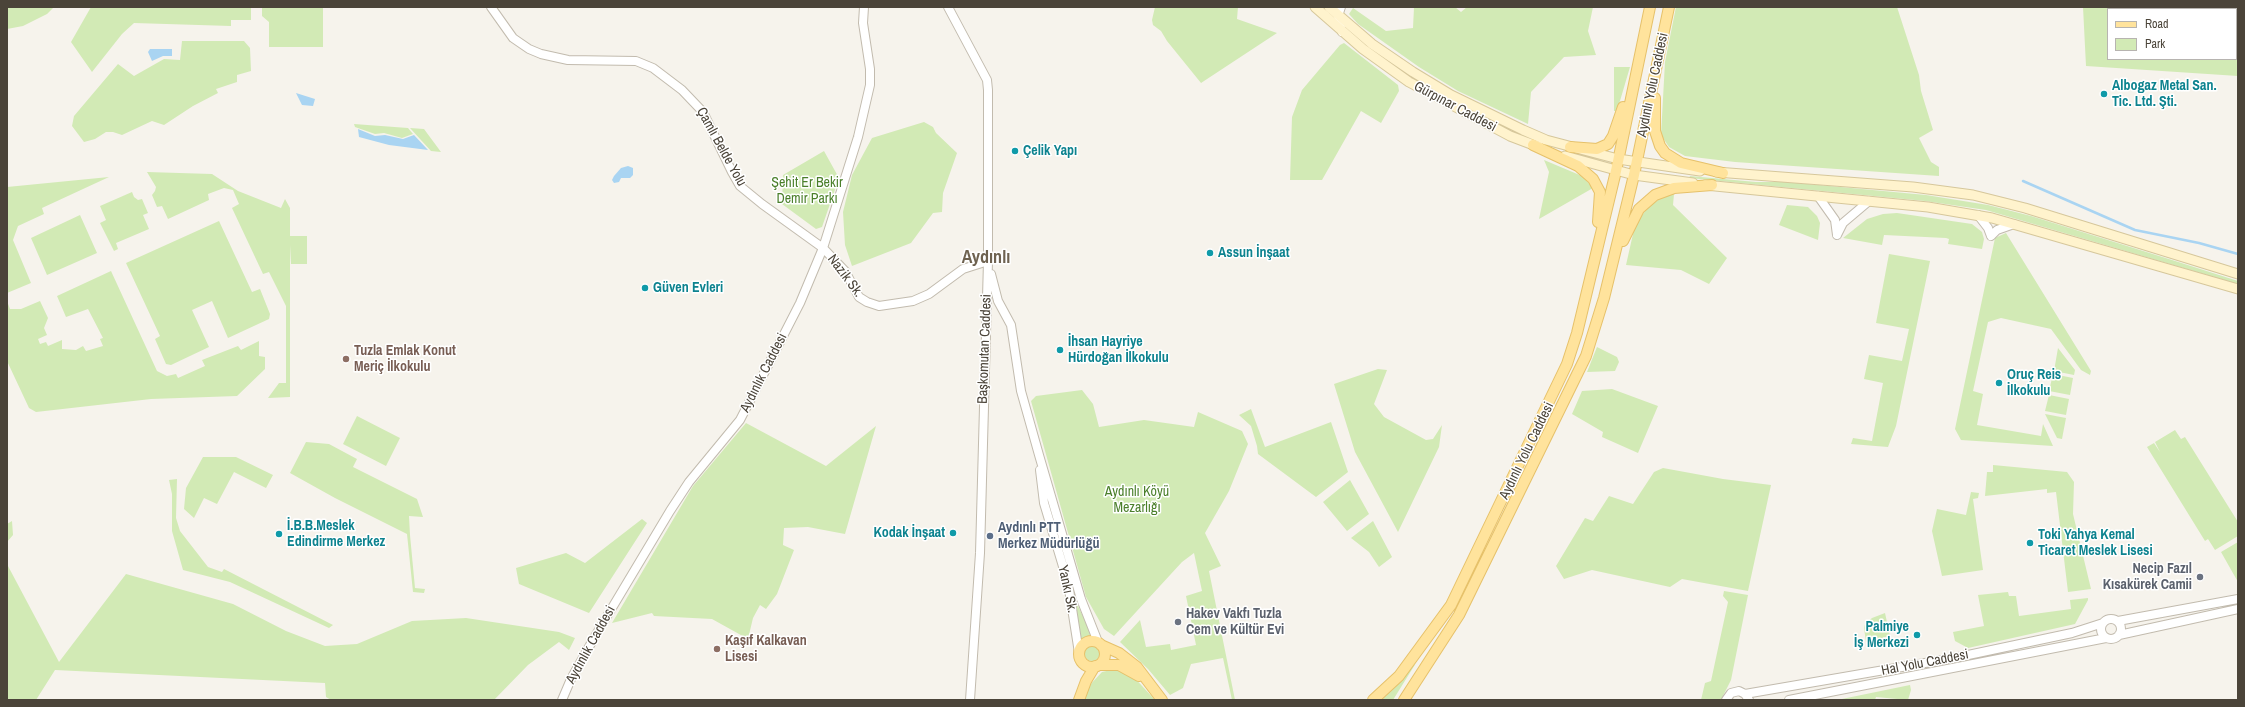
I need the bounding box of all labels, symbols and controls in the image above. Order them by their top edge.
legend [2107,8,2237,60]
text: Road [2145,16,2169,32]
street label: Aydınlı Yolu Caddesi [1634,31,1672,139]
text: Park [2145,36,2165,52]
street label: Gürpınar Caddesi [1411,78,1499,136]
place label: Albogaz Metal San. Tic. Ltd. Şti. [2112,78,2217,110]
marker: Albogaz Metal San. Tic. Ltd. Şti. [2099,89,2109,99]
street label: Çamlı Belde Yolu [692,105,750,189]
place label: Çelik Yapı [1023,143,1077,159]
marker: Çelik Yapı [1010,146,1020,156]
park label: Şehit Er Bekir Demir Parkı [771,175,843,208]
place label: Assun İnşaat [1218,245,1289,261]
district label: Aydınlı [962,247,1010,269]
marker: Assun İnşaat [1205,248,1215,258]
street label: Nazik Sk. [824,251,866,301]
place label: Güven Evleri [653,280,723,296]
marker: Güven Evleri [640,283,650,293]
street label: Başkomutan Caddesi [975,294,995,404]
street label: Aydınlık Caddesi [737,331,791,415]
place label: İhsan Hayriye Hürdoğan İlkokulu [1068,334,1169,366]
place label: Tuzla Emlak Konut Meriç İlkokulu [354,343,456,376]
marker: İhsan Hayriye Hürdoğan İlkokulu [1055,345,1065,355]
marker: Tuzla Emlak Konut Meriç İlkokulu [341,354,351,364]
place label: Oruç Reis İlkokulu [2007,367,2061,400]
marker: Oruç Reis İlkokulu [1994,378,2004,388]
street label: Aydınlı Yolu Caddesi [1496,400,1558,502]
park label: Aydınlı Köyü Mezarlığı [1105,484,1169,516]
place label: İ.B.B.Meslek Edindirme Merkez [287,518,385,550]
place label: Aydınlı PTT Merkez Müdürlüğü [998,520,1099,552]
place label: Kodak İnşaat [874,525,945,541]
place label: Toki Yahya Kemal Ticaret Meslek Lisesi [2038,527,2153,560]
marker: Kodak İnşaat [948,528,958,538]
marker: İ.B.B.Meslek Edindirme Merkez [274,529,284,539]
marker: Aydınlı PTT Merkez Müdürlüğü [985,531,995,541]
marker: Toki Yahya Kemal Ticaret Meslek Lisesi [2025,538,2035,548]
place label: Necip Fazıl Kısakürek Camii [2103,561,2192,594]
street label: Yankı Sk. [1054,564,1080,614]
marker: Necip Fazıl Kısakürek Camii [2195,572,2205,582]
street label: Aydınlık Caddesi [563,603,619,687]
place label: Hakev Vakfı Tuzla Cem ve Kültür Evi [1186,606,1284,638]
marker: Hakev Vakfı Tuzla Cem ve Kültür Evi [1173,617,1183,627]
place label: Palmiye İş Merkezi [1854,619,1909,652]
marker: Palmiye İş Merkezi [1912,630,1922,640]
place label: Kaşıf Kalkavan Lisesi [725,633,807,666]
marker: Kaşıf Kalkavan Lisesi [712,644,722,654]
street label: Hal Yolu Caddesi [1880,646,1970,680]

